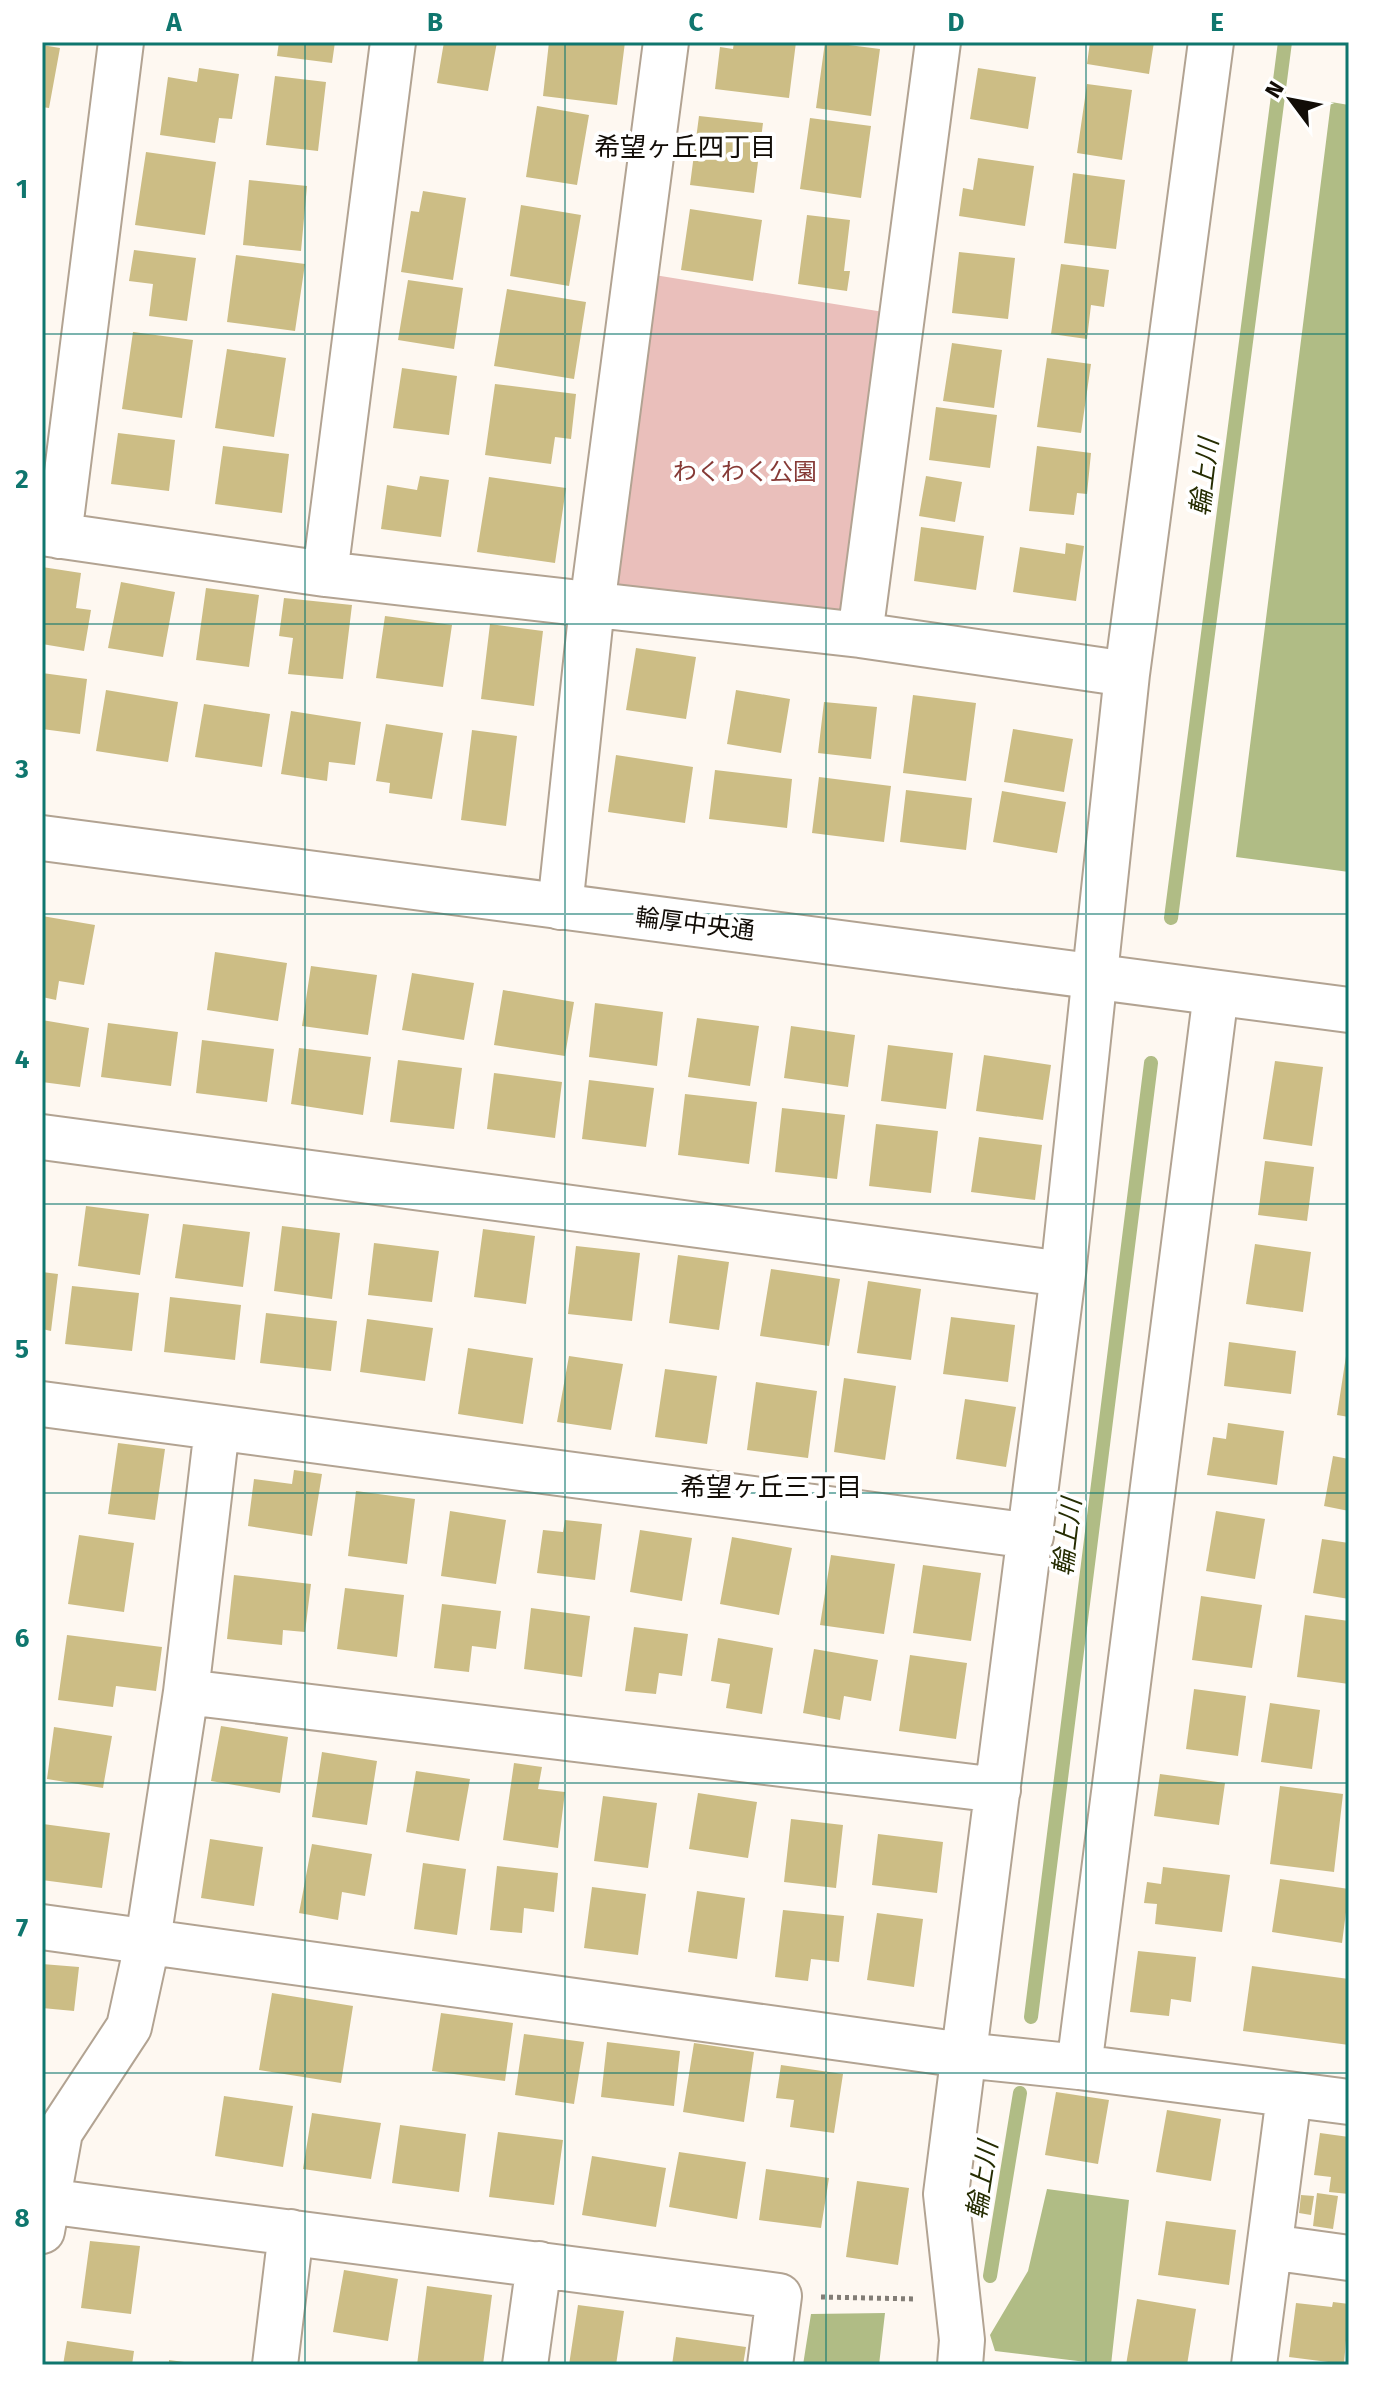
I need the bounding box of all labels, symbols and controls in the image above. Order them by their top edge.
text: A [165,7,182,38]
text: B [427,7,443,38]
text: C [689,7,704,38]
text: D [948,7,965,38]
text: E [1210,7,1224,38]
north arrow [1251,60,1331,140]
text: N [1259,76,1290,103]
district label: 希望ヶ丘四丁目 [594,132,776,163]
text: 1 [16,174,28,205]
water label: 輪上川 [1184,433,1225,518]
park label: わくわく公園 [673,458,817,486]
text: 2 [15,464,29,495]
text: 3 [14,754,29,785]
street label: 輪厚中央通 [634,903,756,945]
text: 4 [15,1044,30,1075]
text: 5 [15,1334,29,1365]
district label: 希望ヶ丘三丁目 [680,1472,862,1503]
water label: 輪上川 [1047,1493,1088,1578]
text: 6 [15,1623,30,1654]
text: 7 [16,1913,28,1944]
water label: 輪上川 [961,2136,1004,2221]
text: 8 [14,2203,30,2234]

